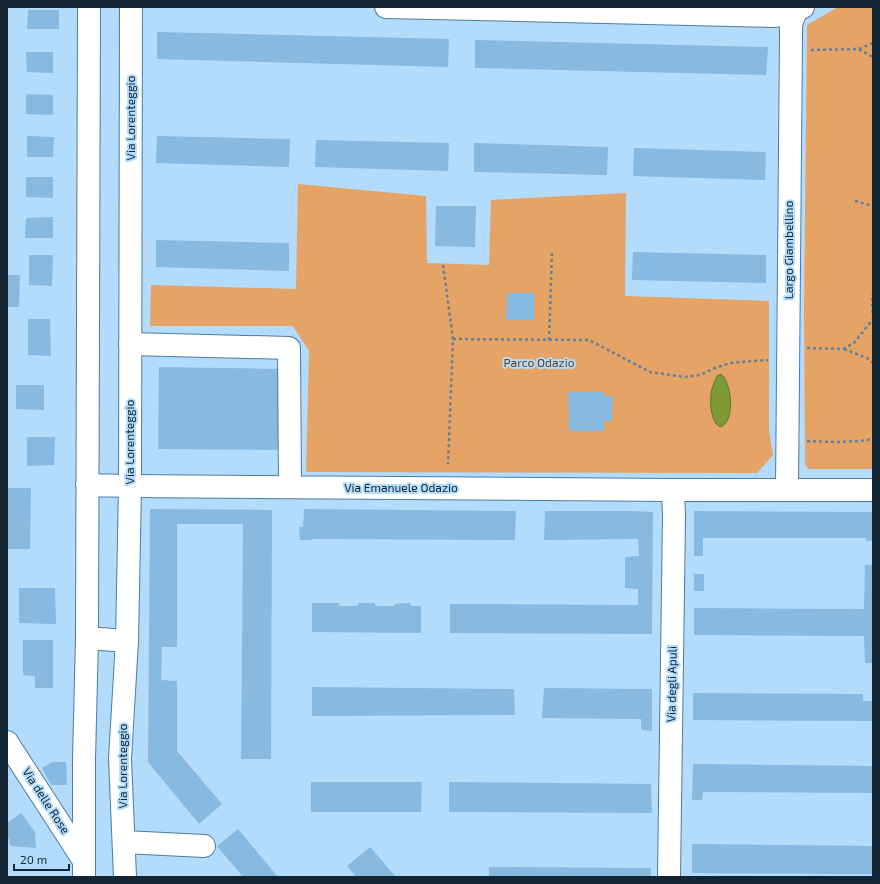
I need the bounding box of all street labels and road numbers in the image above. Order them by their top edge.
street label: Via Lorenteggio [123,75,137,160]
street label: Largo Giambellino [781,201,795,299]
street label: Via Lorenteggio [122,399,136,484]
street label: Via Emanuele Odazio [344,480,458,494]
street label: Via degli Apuli [663,646,679,722]
street label: Via Lorenteggio [115,723,129,808]
street label: Via delle Rose [20,765,73,836]

